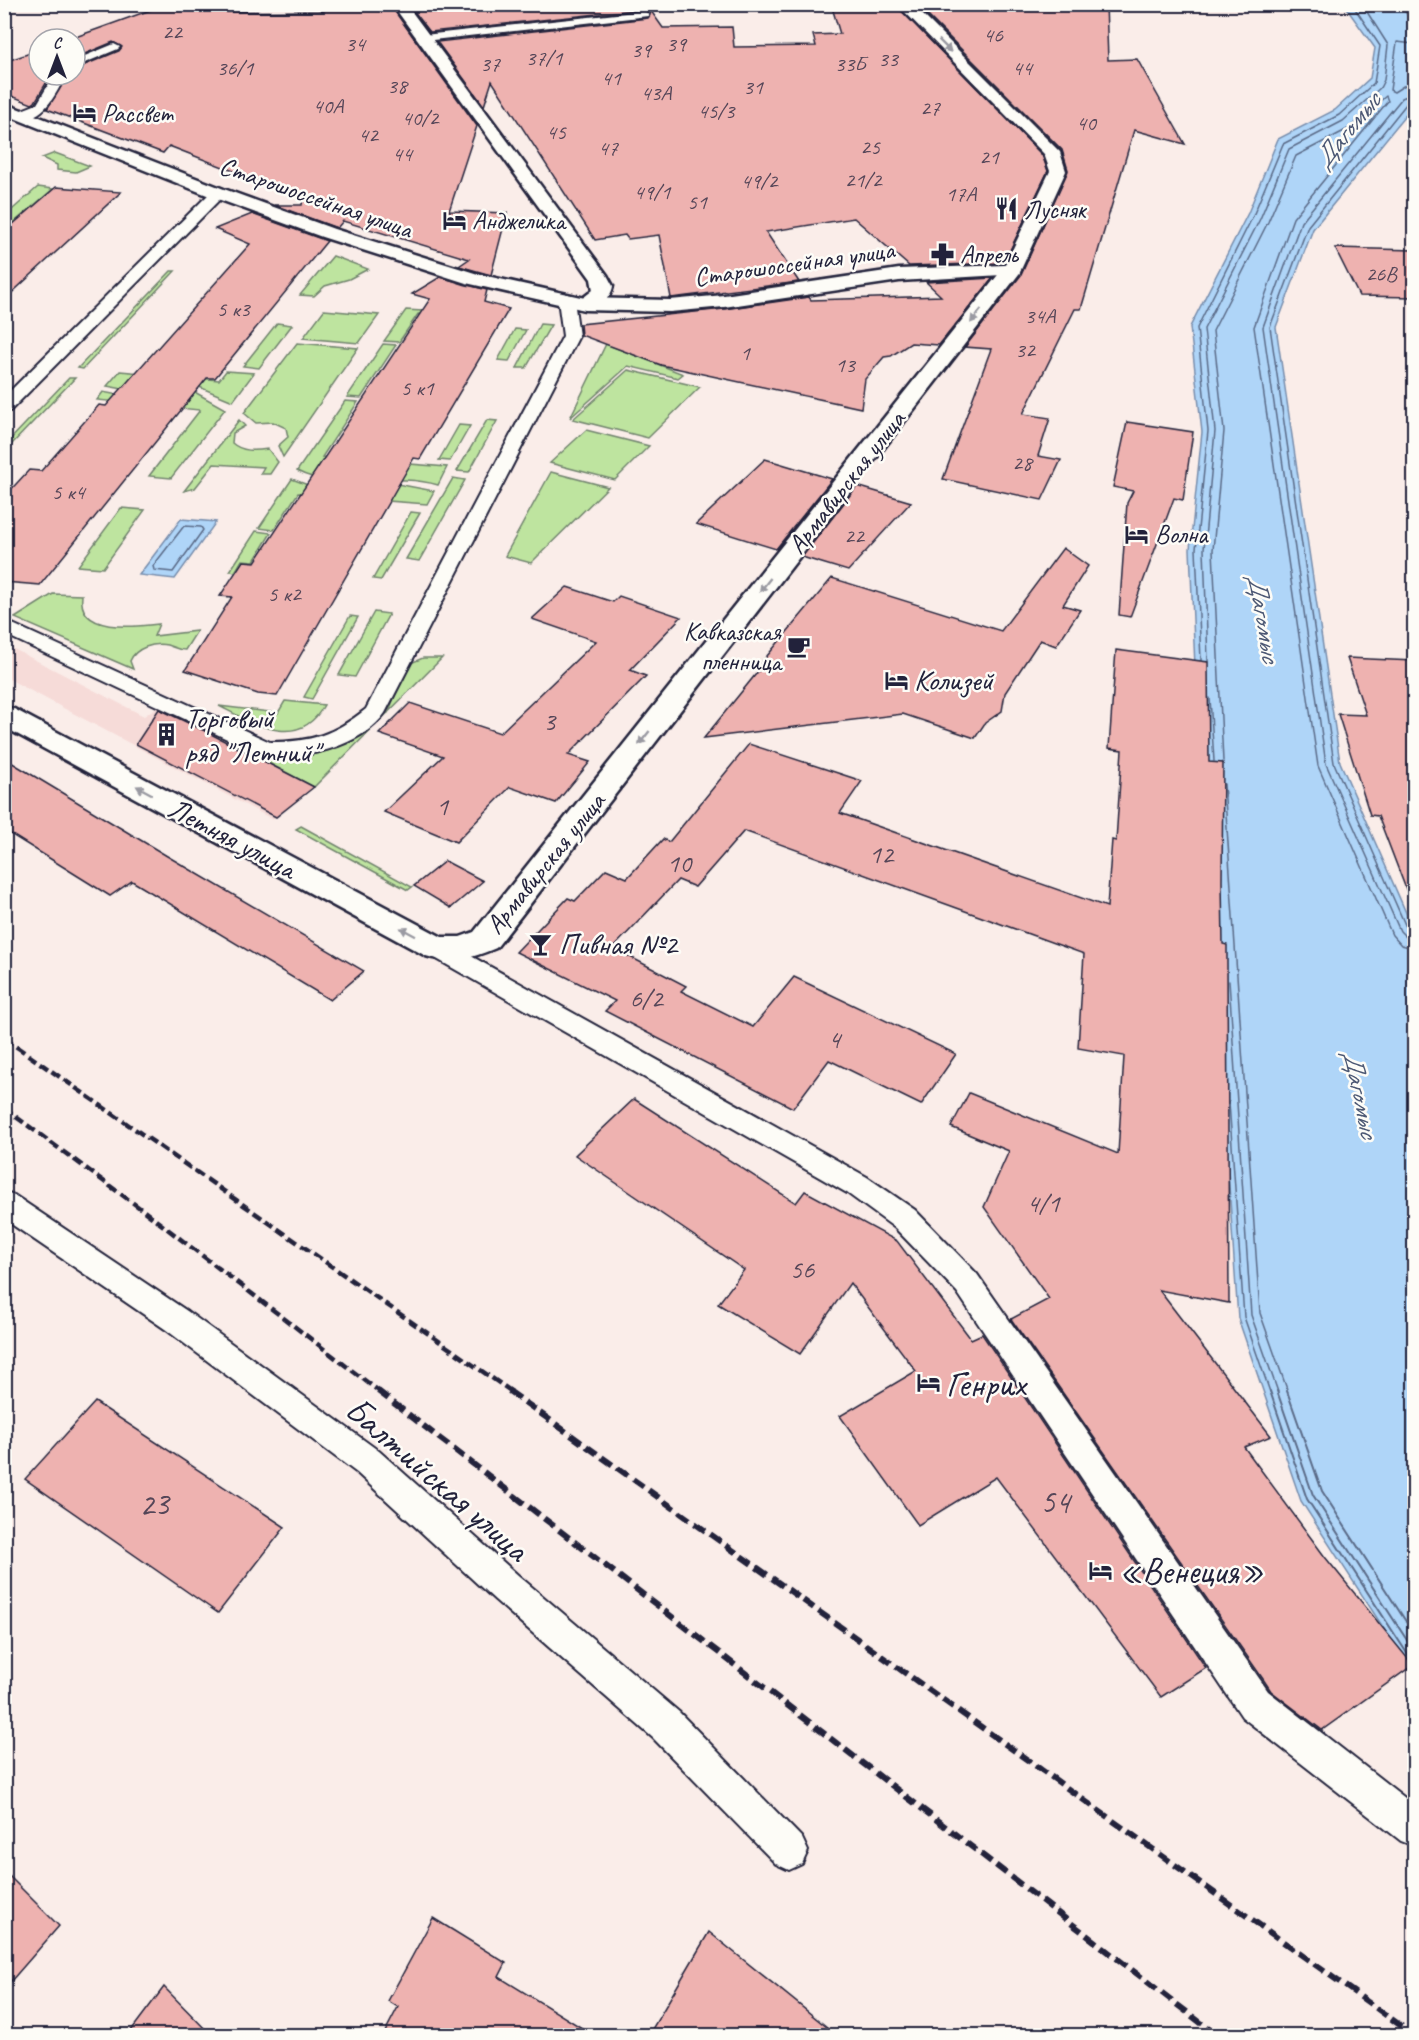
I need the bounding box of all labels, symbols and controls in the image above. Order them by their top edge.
house number: 22 [162,18,184,46]
house number: 46 [983,21,1004,49]
north arrow [27,27,87,87]
house number: 34 [345,30,367,58]
house number: 39 [666,30,688,58]
text: С [53,33,63,53]
house number: 39 [631,36,653,64]
one-way arrow [938,38,952,52]
house number: 37/1 [526,44,564,72]
house number: 33 [878,45,900,73]
house number: 37 [480,50,501,78]
house number: 33Б [835,50,869,78]
house number: 36/1 [217,54,255,82]
house number: 44 [1012,54,1034,82]
house number: 41 [601,64,622,92]
house number: 38 [387,72,409,100]
house number: 31 [743,73,764,101]
house number: 43А [641,79,672,107]
water label: Дагомыс [1305,82,1390,176]
house number: 40А [313,92,344,120]
house number: 27 [920,94,941,122]
place label: Рассвет [102,97,174,130]
house number: 45/3 [698,97,737,125]
hotel icon: Рассвет [71,100,97,126]
house number: 40/2 [402,104,441,132]
house number: 40 [1076,109,1098,137]
house number: 45 [546,118,567,146]
house number: 42 [358,121,380,149]
house number: 25 [860,133,881,161]
house number: 47 [598,134,619,162]
house number: 44 [392,140,414,168]
house number: 21 [979,143,1000,171]
street label: Старошоссейная улица [215,149,418,246]
house number: 21/2 [845,166,884,194]
house number: 49/2 [741,167,780,195]
house number: 49/1 [634,178,672,206]
house number: 17А [946,180,977,208]
house number: 51 [687,188,708,216]
place label: Лусняк [1024,193,1087,226]
restaurant icon: Лусняк [993,196,1019,222]
place label: Анджелика [472,204,567,237]
hotel icon: Анджелика [441,207,467,233]
street label: Старошоссейная улица [692,233,898,294]
place label: Апрель [960,238,1020,271]
pharmacy icon: Апрель [929,241,955,267]
house number: 26В [1365,260,1398,288]
house number: 5 к3 [216,295,252,323]
house number: 34А [1025,302,1056,330]
one-way arrow [970,308,983,324]
house number: 32 [1015,336,1037,364]
house number: 1 [740,339,751,367]
house number: 13 [835,351,857,379]
house number: 5 к1 [400,374,435,402]
street label: Армавирская улица [780,403,913,560]
house number: 28 [1012,449,1034,477]
house number: 5 к4 [51,478,87,506]
place label: Волна [1155,518,1209,551]
hotel icon: Волна [1124,521,1150,547]
house number: 22 [844,522,866,550]
water label: Дагомыс [1239,571,1289,668]
one-way arrow [758,577,771,593]
house number: 5 к2 [267,580,303,608]
place label: Кавказская пленница [684,615,783,678]
cafe icon: Кавказская пленница [786,633,812,659]
place label: Колизей [914,661,994,699]
hotel icon: Колизей [883,667,909,693]
place label: Торговый ряд "Летний" [185,699,325,771]
house number: 3 [543,704,557,738]
building icon: Торговый ряд "Летний" [154,722,180,748]
one-way arrow [638,730,651,746]
one-way arrow [135,785,152,795]
street label: Армавирская улица [478,785,613,941]
street label: Летняя улица [162,789,305,889]
house number: 1 [436,789,450,823]
house number: 12 [869,837,895,871]
house number: 10 [667,846,693,880]
place label: Пивная №2 [559,925,680,963]
one-way arrow [399,927,416,937]
bar icon: Пивная №2 [528,931,554,957]
house number: 6/2 [629,981,664,1015]
house number: 4 [828,1022,843,1056]
water label: Дагомыс [1335,1046,1387,1144]
house number: 4/1 [1026,1186,1061,1220]
house number: 56 [790,1252,815,1286]
place label: Генрих [946,1361,1029,1407]
hotel icon: Генрих [915,1370,941,1396]
street label: Балтийская улица [336,1386,541,1573]
house number: 54 [1040,1481,1073,1523]
house number: 23 [139,1483,171,1525]
place label: «Венеция» [1119,1548,1264,1594]
hotel icon: «Венеция» [1088,1557,1114,1583]

